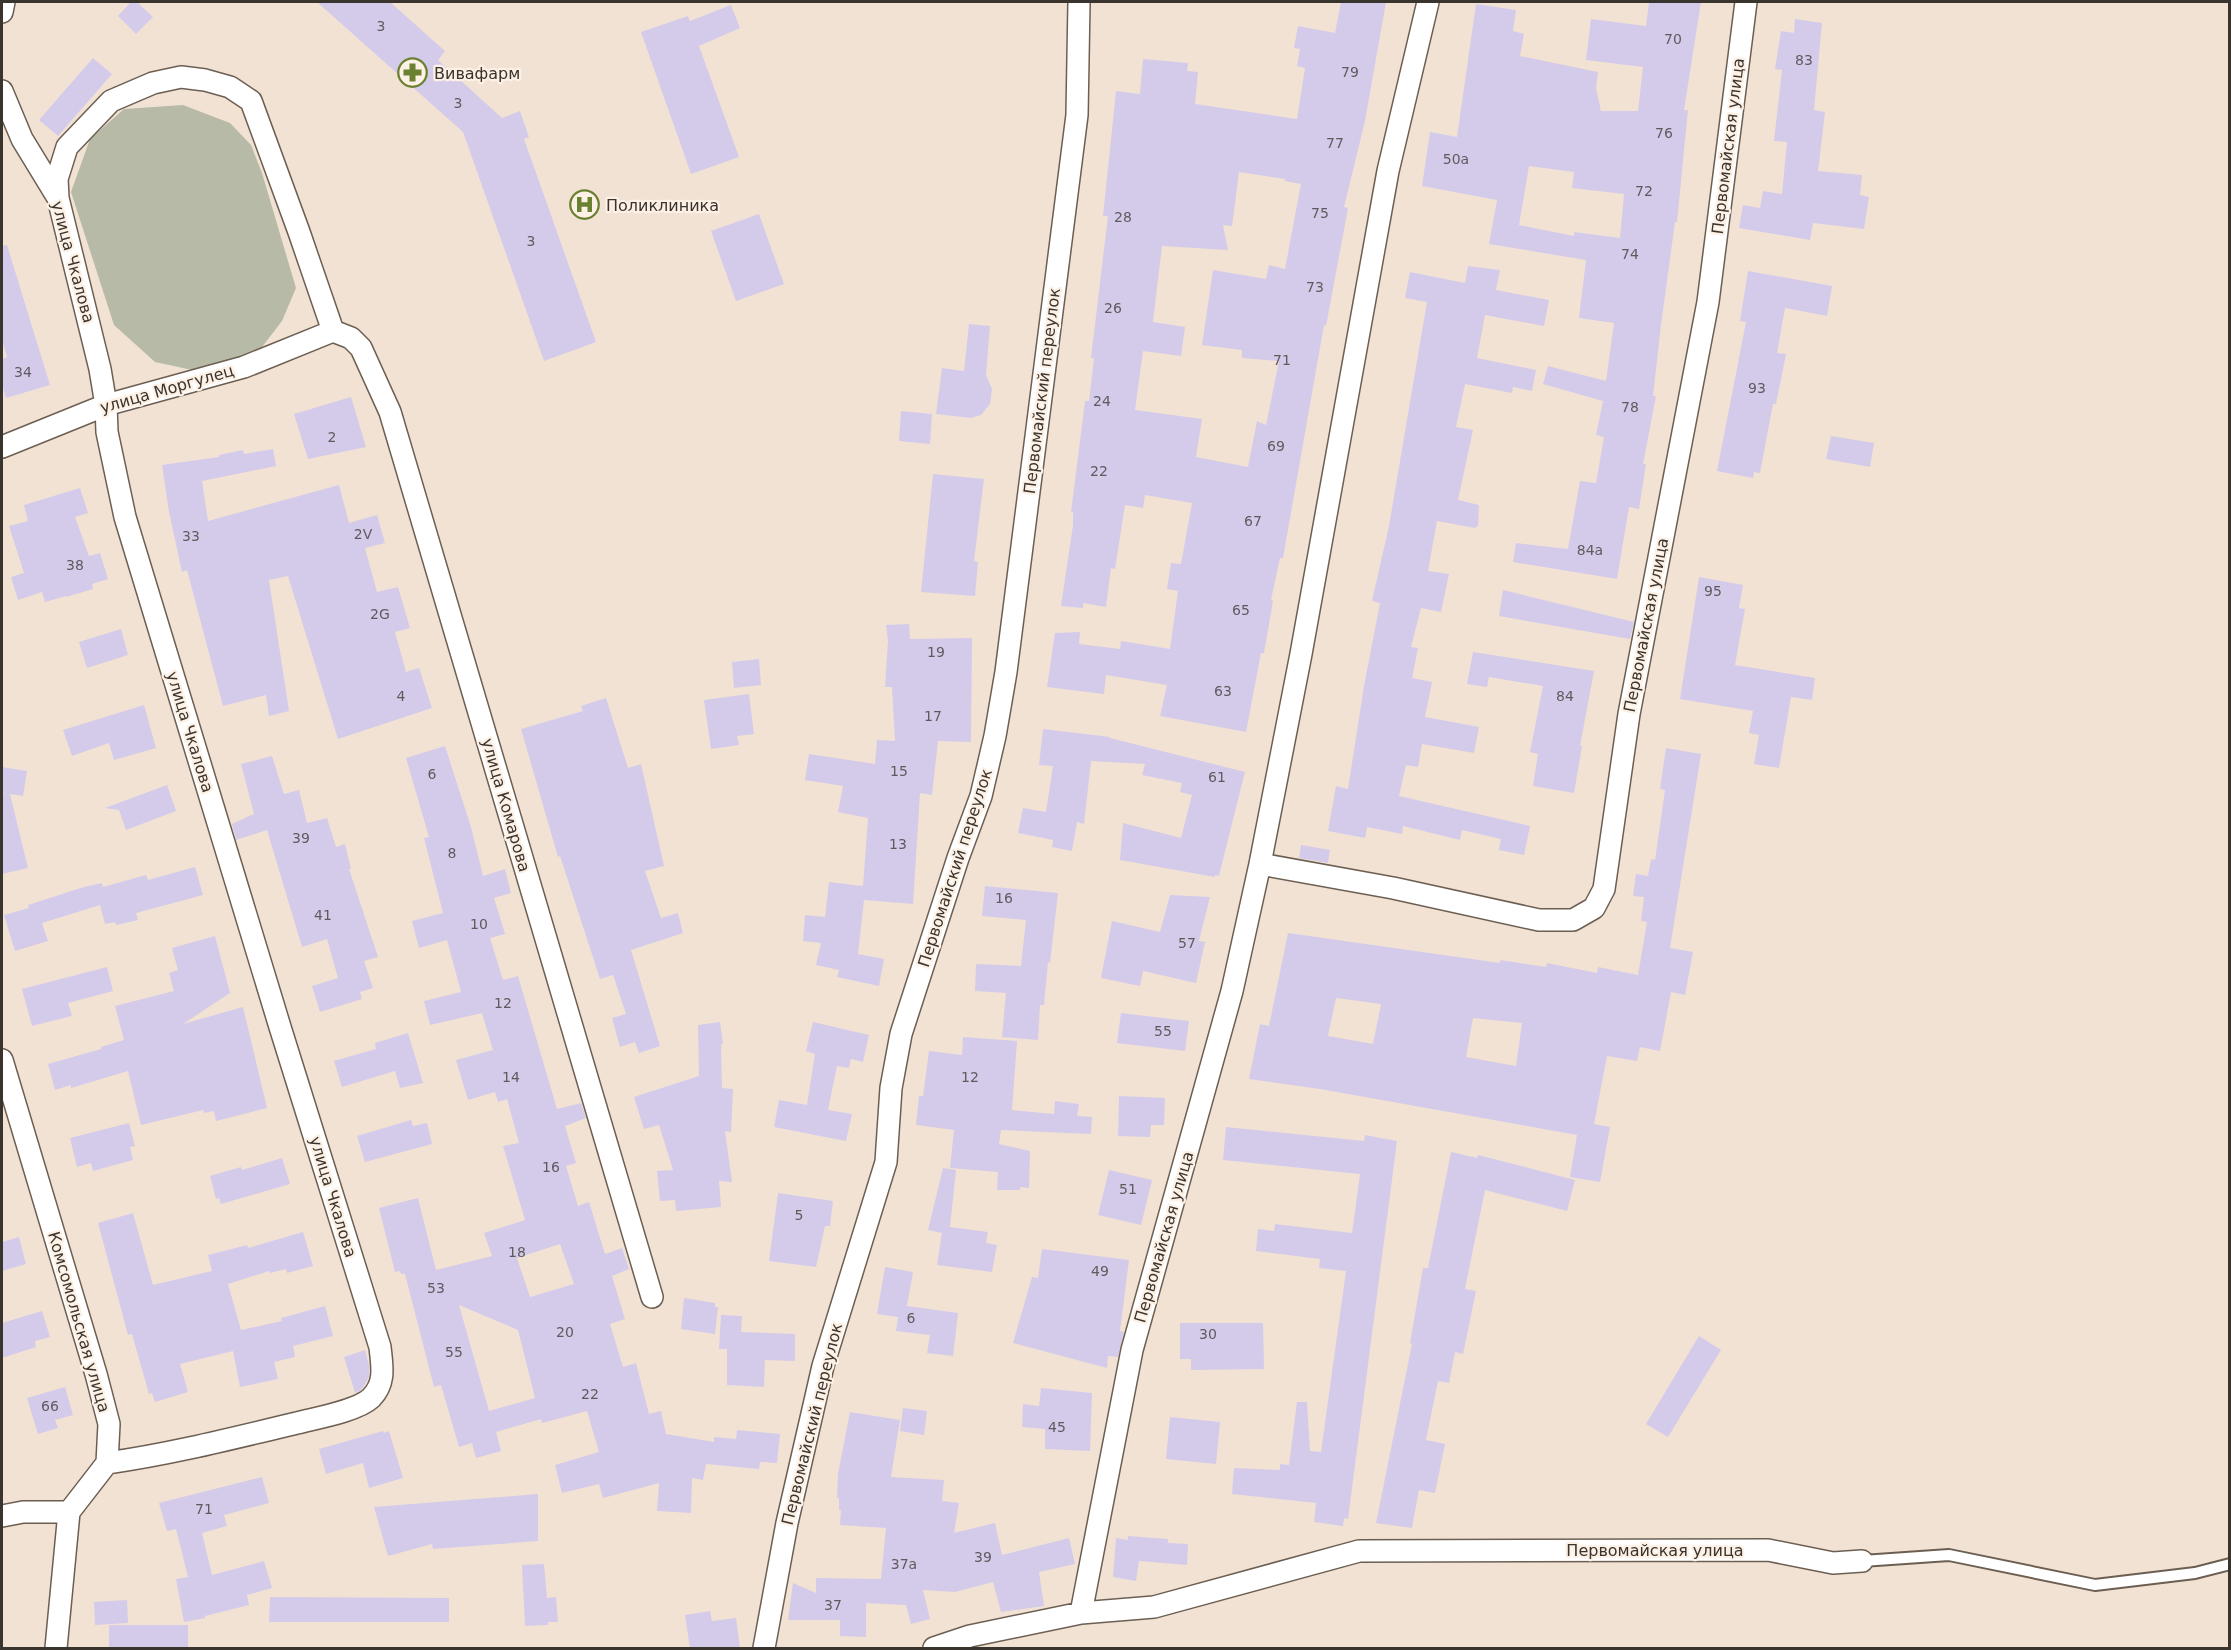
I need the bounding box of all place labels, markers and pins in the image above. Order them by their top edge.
pharmacy icon: Вивафарм [397,57,429,89]
place label: Вивафарм [434,64,520,83]
hospital icon: Поликлиника [569,189,601,221]
place label: Поликлиника [606,196,719,215]

